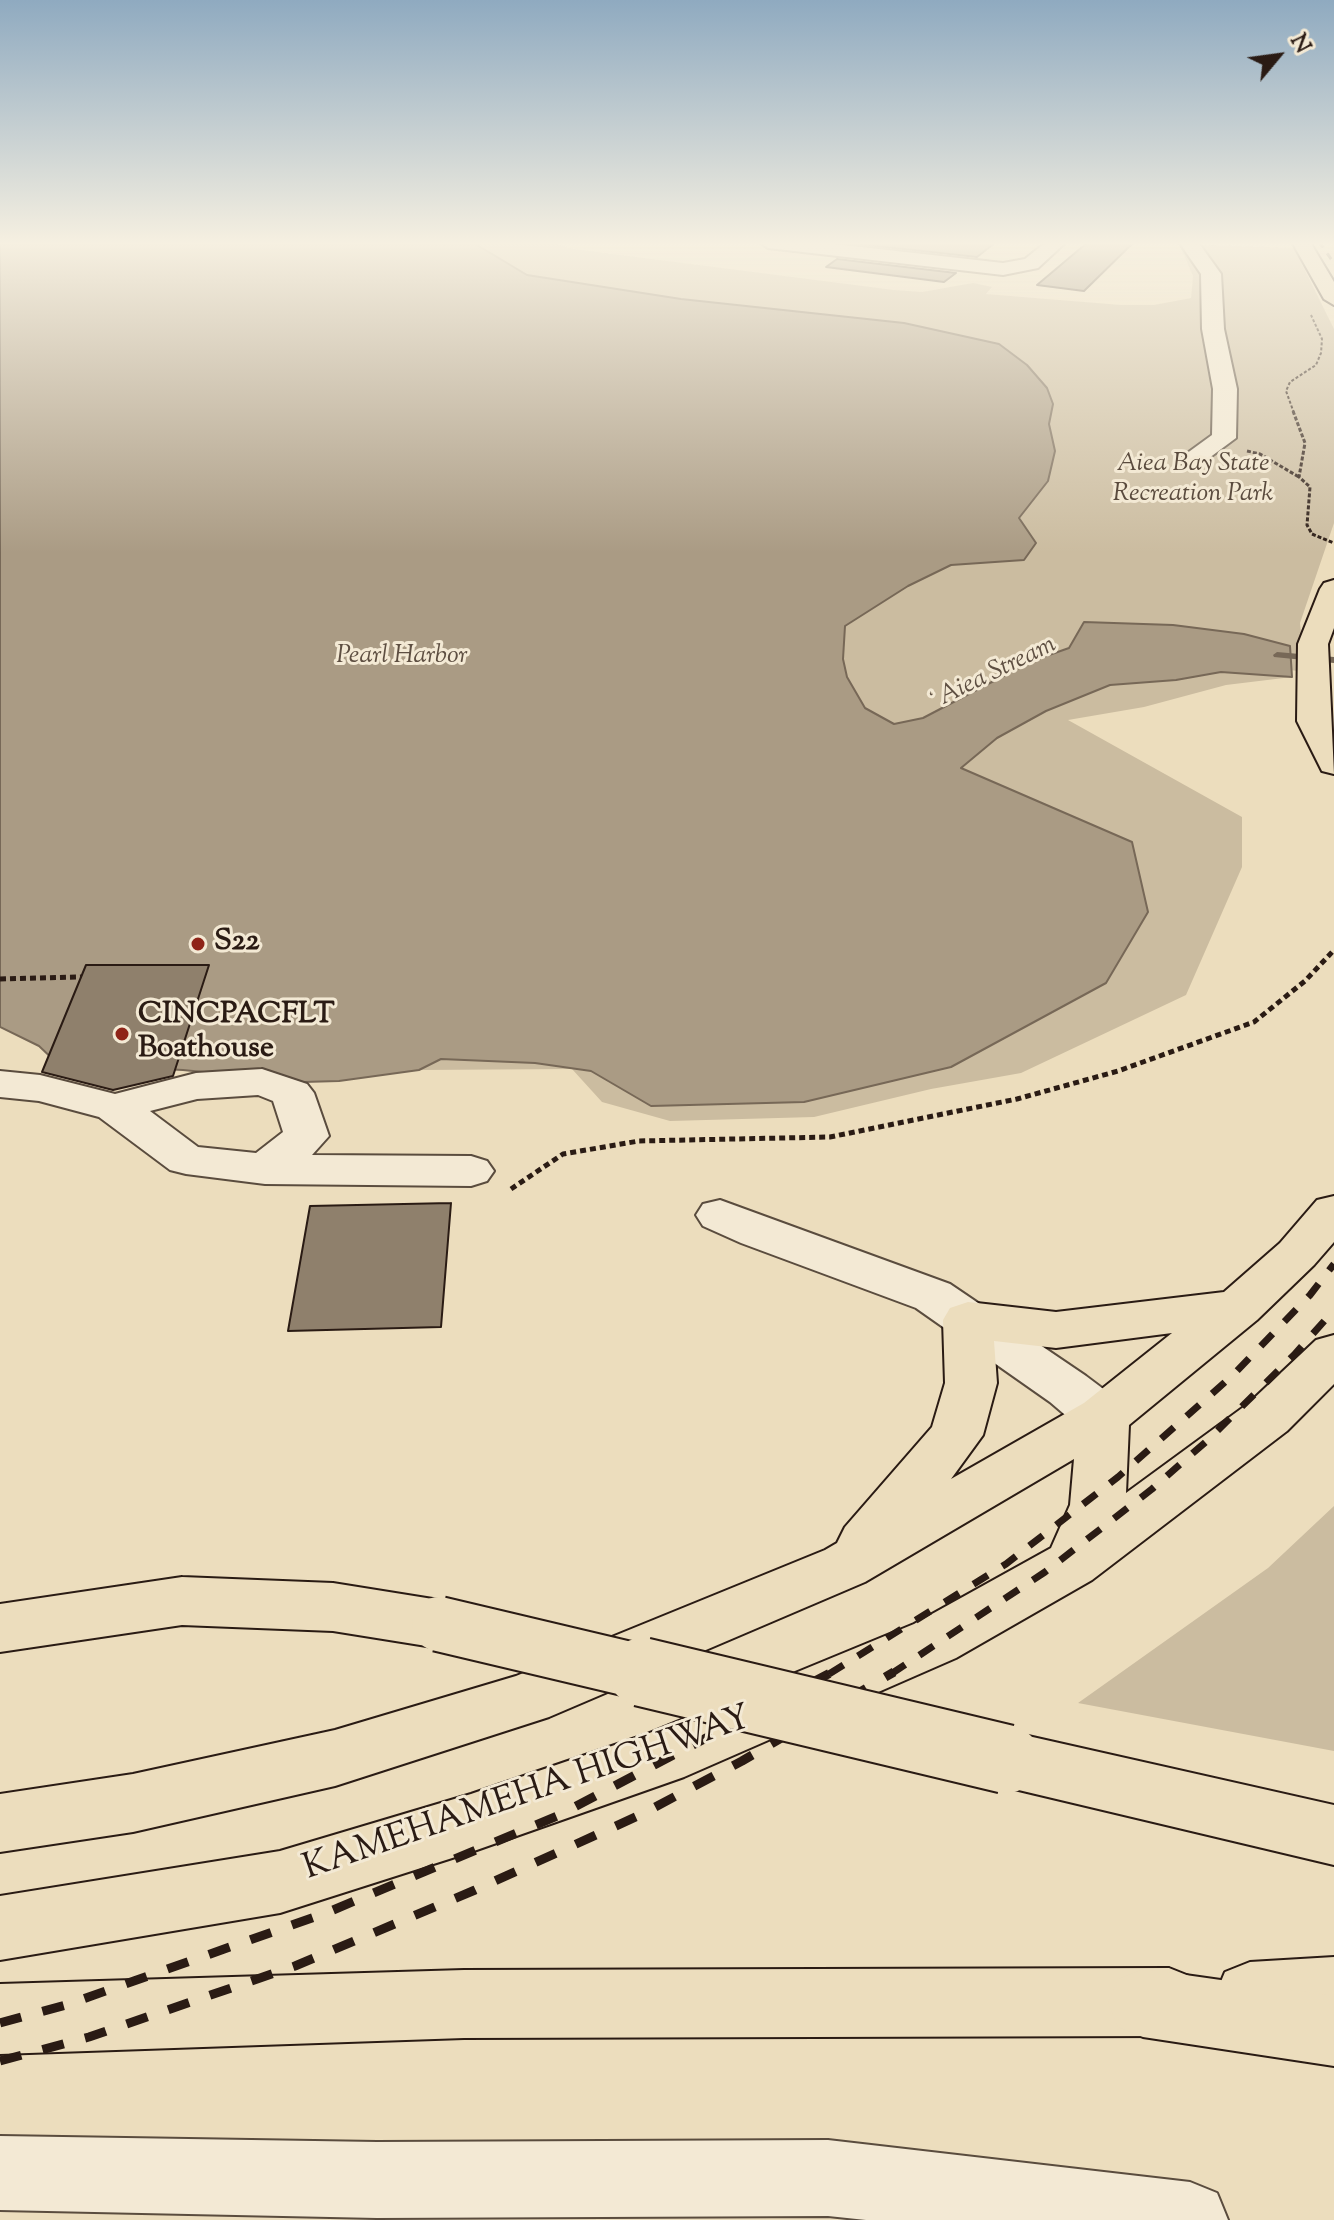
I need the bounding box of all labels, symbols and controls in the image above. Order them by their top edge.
north arrow [1238,16,1318,96]
text: N [1281,29,1317,60]
park label: Aiea Bay State Recreation Park [1113,450,1273,512]
water label: ʻAiea Stream [924,631,1062,719]
water label: Pearl Harbor [336,642,468,674]
place label: S22 [214,926,260,962]
marker: S22 [189,935,207,953]
place label: CINCPACFLT Boathouse [138,999,335,1070]
marker: CINCPACFLT Boathouse [113,1025,131,1043]
street label: KAMEHAMEHA HIGHWAY [298,1699,758,1893]

